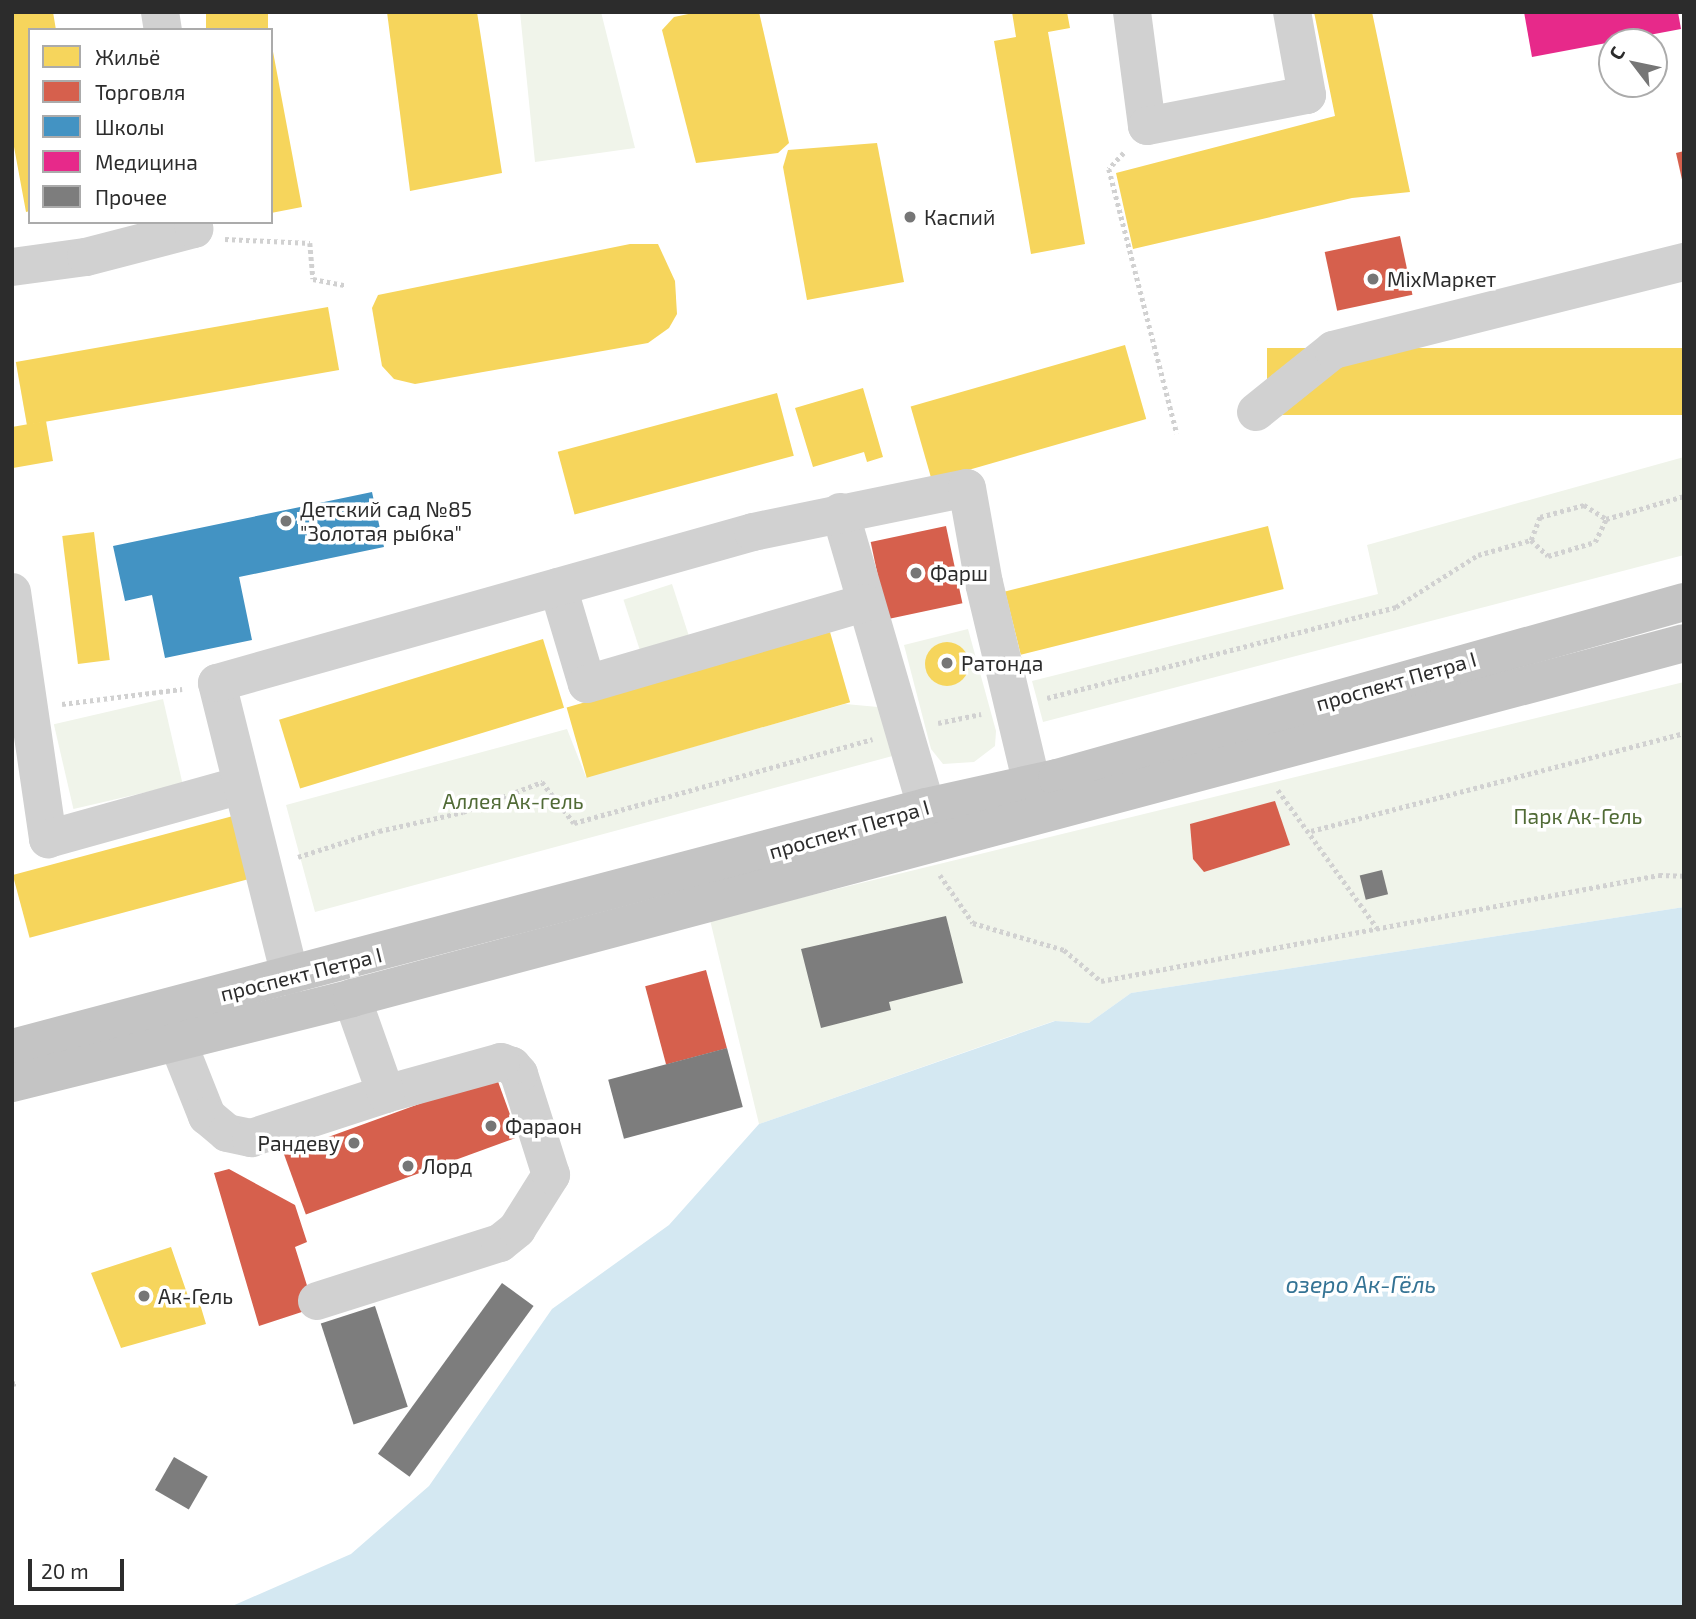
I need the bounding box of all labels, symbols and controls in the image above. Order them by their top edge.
legend [28,28,273,224]
north arrow [1598,28,1668,98]
text: С [1604,42,1629,64]
text: Жильё [95,44,160,69]
text: Торговля [95,79,185,104]
text: Школы [95,114,164,139]
text: Медицина [95,149,198,174]
text: Прочее [95,184,167,209]
place label: Каспий [924,204,995,230]
marker: Каспий [902,209,918,225]
place label: MixМаркет [1387,266,1496,292]
marker: MixМаркет [1365,271,1381,287]
place label: Детский сад №85 "Золотая рыбка" [300,496,472,546]
marker: Детский сад №85 "Золотая рыбка" [278,513,294,529]
place label: Фарш [930,560,988,586]
marker: Фарш [908,565,924,581]
street label: проспект Петра I [1313,646,1479,716]
place label: Ратонда [961,650,1043,676]
marker: Ратонда [939,655,955,671]
park label: Аллея Ак-гель [442,788,584,814]
street label: проспект Петра I [766,794,932,864]
park label: Парк Ак-Гель [1514,803,1642,829]
street label: проспект Петра I [218,942,384,1006]
place label: Фараон [505,1113,582,1139]
marker: Фараон [483,1118,499,1134]
place label: Рандеву [258,1130,340,1156]
marker: Рандеву [346,1135,362,1151]
place label: Лорд [422,1153,472,1179]
marker: Лорд [400,1158,416,1174]
water label: озеро Ак-Гёль [1286,1270,1436,1298]
place label: Ак-Гель [158,1283,233,1309]
marker: Ак-Гель [136,1288,152,1304]
scale bar [32,1546,128,1590]
text: 20 m [41,1558,89,1583]

